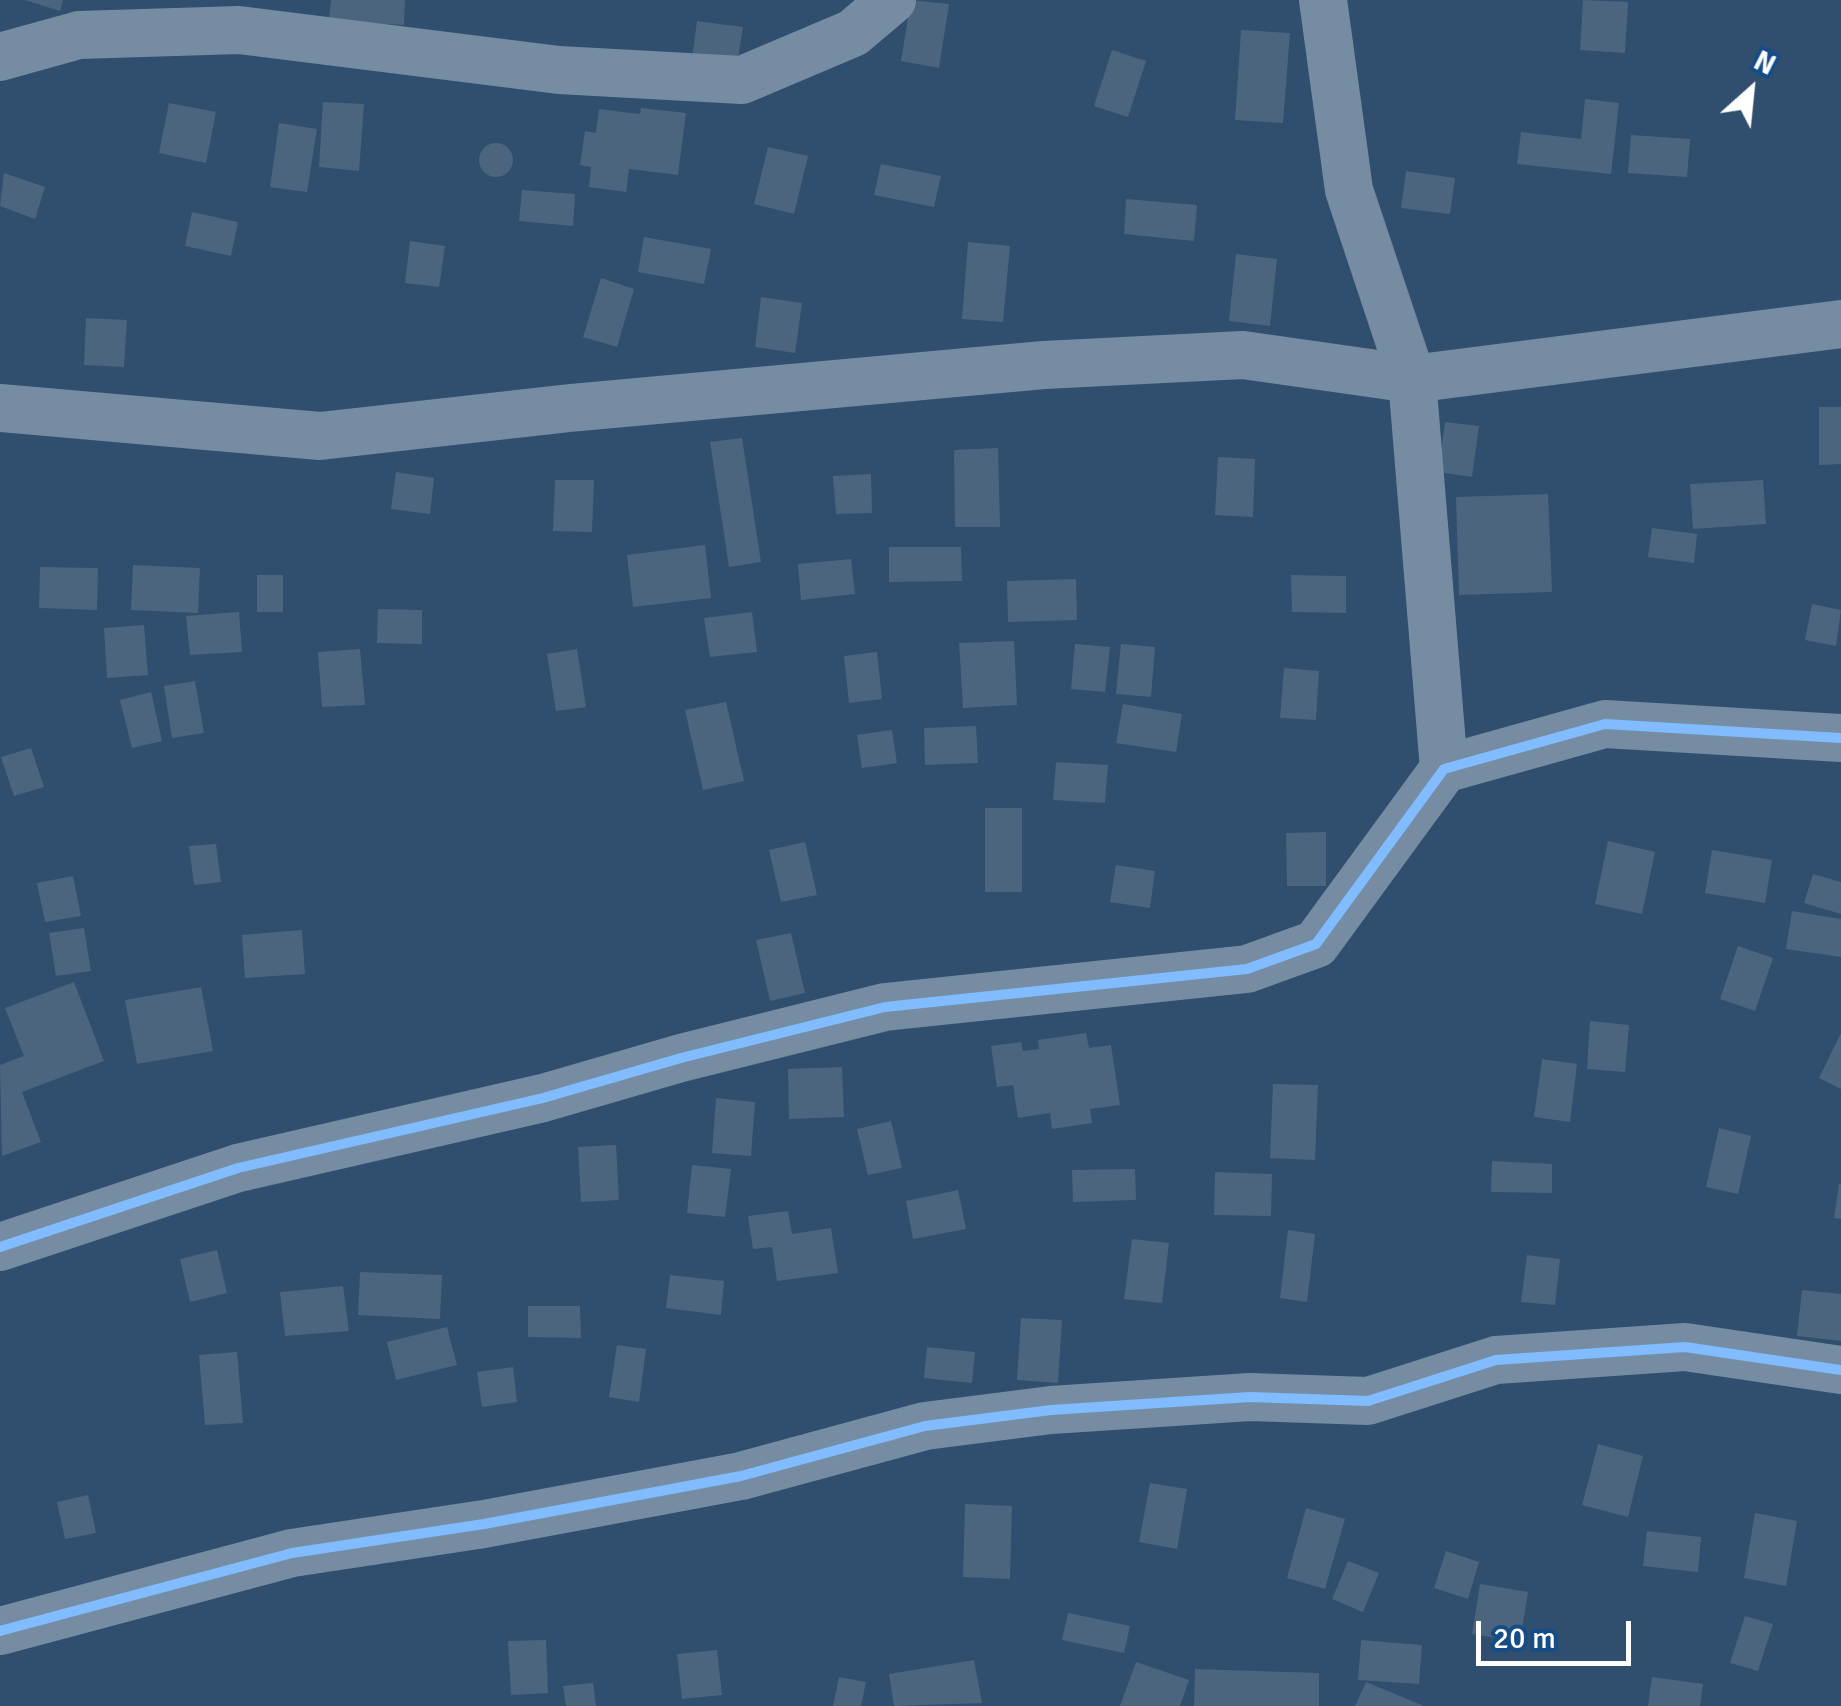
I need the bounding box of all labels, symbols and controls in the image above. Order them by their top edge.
north arrow [1701,40,1801,140]
text: N [1748,44,1781,83]
scale bar [1481,1601,1636,1663]
text: 20 m [1493,1620,1556,1657]

